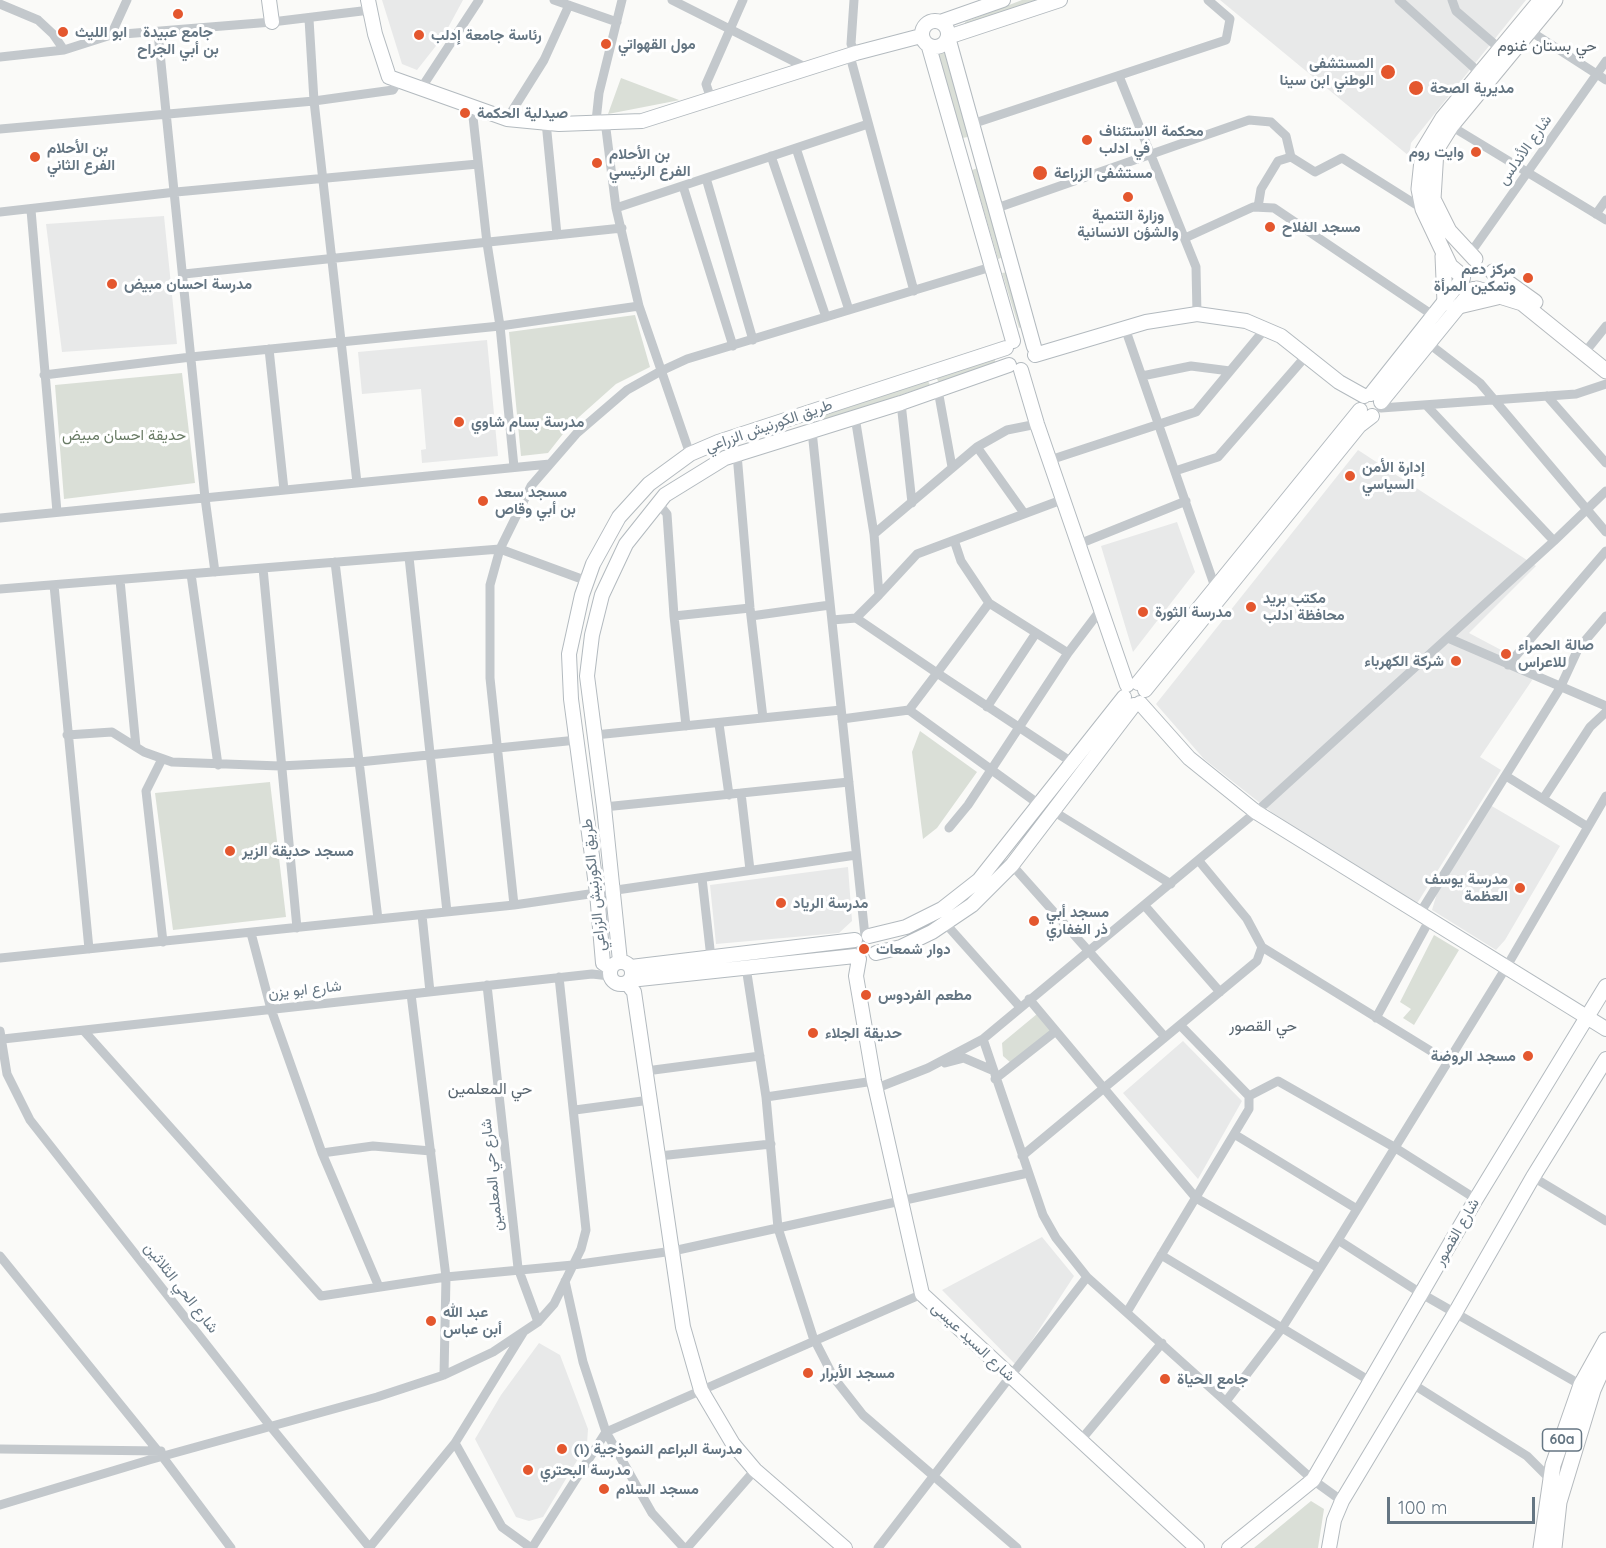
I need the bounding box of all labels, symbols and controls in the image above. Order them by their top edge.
marker: جامع عبيدة بن أبي الجراح [171,7,185,21]
place label: ابو الليث [75,23,127,41]
place label: جامع عبيدة بن أبي الجراح [137,23,219,58]
marker: ابو الليث [56,25,70,39]
place label: رئاسة جامعة إدلب [431,26,542,44]
marker: رئاسة جامعة إدلب [412,28,426,42]
place label: مول القهواتي [618,35,696,53]
district label: حي بستان غنوم [1497,36,1597,56]
marker: مول القهواتي [599,37,613,51]
place label: المستشفى الوطني ابن سينا [1280,54,1374,89]
marker: المستشفى الوطني ابن سينا [1379,63,1397,81]
marker: مديرية الصحة [1407,79,1425,97]
place label: مديرية الصحة [1430,79,1514,97]
place label: صيدلية الحكمة [477,104,568,122]
marker: صيدلية الحكمة [458,106,472,120]
street label: شارع الأندلس [1494,112,1556,188]
place label: محكمة الاستئناف في ادلب [1099,122,1204,157]
marker: محكمة الاستئناف في ادلب [1080,133,1094,147]
place label: بن الأحلام الفرع الثاني [47,139,115,174]
place label: وايت روم [1409,143,1464,161]
place label: بن الأحلام الفرع الرئيسي [609,145,691,180]
marker: وايت روم [1469,145,1483,159]
marker: بن الأحلام الفرع الثاني [28,150,42,164]
marker: بن الأحلام الفرع الرئيسي [590,156,604,170]
marker: مستشفى الزراعة [1031,164,1049,182]
place label: مستشفى الزراعة [1054,164,1153,182]
marker: وزارة التنمية والشؤن الانسانية [1121,190,1135,204]
place label: وزارة التنمية والشؤن الانسانية [1077,206,1179,241]
place label: مسجد الفلاح [1282,218,1361,236]
marker: مسجد الفلاح [1263,220,1277,234]
place label: مركز دعم وتمكين المرأة [1434,260,1516,295]
marker: مركز دعم وتمكين المرأة [1521,271,1535,285]
place label: مدرسة احسان مبيض [124,275,252,293]
marker: مدرسة احسان مبيض [105,277,119,291]
street label: طريق الكورنيش الزراعي [703,396,835,456]
place label: مدرسة بسام شاوي [471,413,584,431]
marker: مدرسة بسام شاوي [452,415,466,429]
park label: حديقة احسان مبيض [62,426,186,444]
place label: إدارة الأمن السياسي [1362,458,1425,493]
marker: إدارة الأمن السياسي [1343,469,1357,483]
place label: مسجد سعد بن أبي وقاص [495,483,576,518]
marker: مسجد سعد بن أبي وقاص [476,494,490,508]
place label: مكتب بريد محافظة ادلب [1263,589,1345,624]
marker: مكتب بريد محافظة ادلب [1244,600,1258,614]
place label: مدرسة الثورة [1155,603,1232,621]
marker: مدرسة الثورة [1136,605,1150,619]
place label: صالة الحمراء للاعراس [1518,636,1594,671]
marker: صالة الحمراء للاعراس [1499,647,1513,661]
place label: شركة الكهرباء [1364,652,1444,670]
marker: شركة الكهرباء [1449,654,1463,668]
street label: طريق الكورنيش الزراعي [578,818,610,952]
place label: مسجد حديقة الزير [242,842,354,860]
marker: مسجد حديقة الزير [223,844,237,858]
place label: مدرسة يوسف العظمة [1425,870,1508,905]
marker: مدرسة يوسف العظمة [1513,881,1527,895]
place label: مدرسة الرياد [793,894,868,912]
marker: مدرسة الرياد [774,896,788,910]
place label: مسجد أبي ذر الغفاري [1046,903,1109,938]
marker: مسجد أبي ذر الغفاري [1027,914,1041,928]
place label: دوار شمعات [876,940,951,958]
marker: دوار شمعات [857,942,871,956]
street label: شارع ابو يزن [267,977,343,1003]
place label: مطعم الفردوس [878,986,972,1004]
marker: مطعم الفردوس [859,988,873,1002]
district label: حي القصور [1229,1016,1297,1036]
place label: حديقة الجلاء [825,1024,902,1042]
marker: حديقة الجلاء [806,1026,820,1040]
place label: مسجد الروضة [1431,1047,1516,1065]
marker: مسجد الروضة [1521,1049,1535,1063]
district label: حي المعلمين [448,1079,532,1099]
street label: شارع حي المعلمين [477,1118,507,1232]
street label: شارع القصور [1431,1195,1483,1269]
street label: شارع الحي الثلاثين [140,1239,222,1337]
street label: شارع السيد عيسى [927,1299,1019,1385]
place label: عبد الله أبن عباس [443,1303,502,1338]
marker: عبد الله أبن عباس [424,1314,438,1328]
place label: مسجد الأبرار [820,1364,895,1382]
marker: مسجد الأبرار [801,1366,815,1380]
place label: جامع الحياة [1177,1370,1248,1388]
marker: جامع الحياة [1158,1372,1172,1386]
road number: 60a [1542,1429,1582,1451]
place label: مدرسة البراعم النموذجية (١) [574,1440,742,1458]
marker: مدرسة البراعم النموذجية (١) [555,1442,569,1456]
place label: مدرسة البحتري [540,1461,631,1479]
marker: مدرسة البحتري [521,1463,535,1477]
place label: مسجد السلام [616,1480,699,1498]
marker: مسجد السلام [597,1482,611,1496]
scale bar [1390,1485,1538,1523]
text: 100 m [1398,1496,1447,1519]

